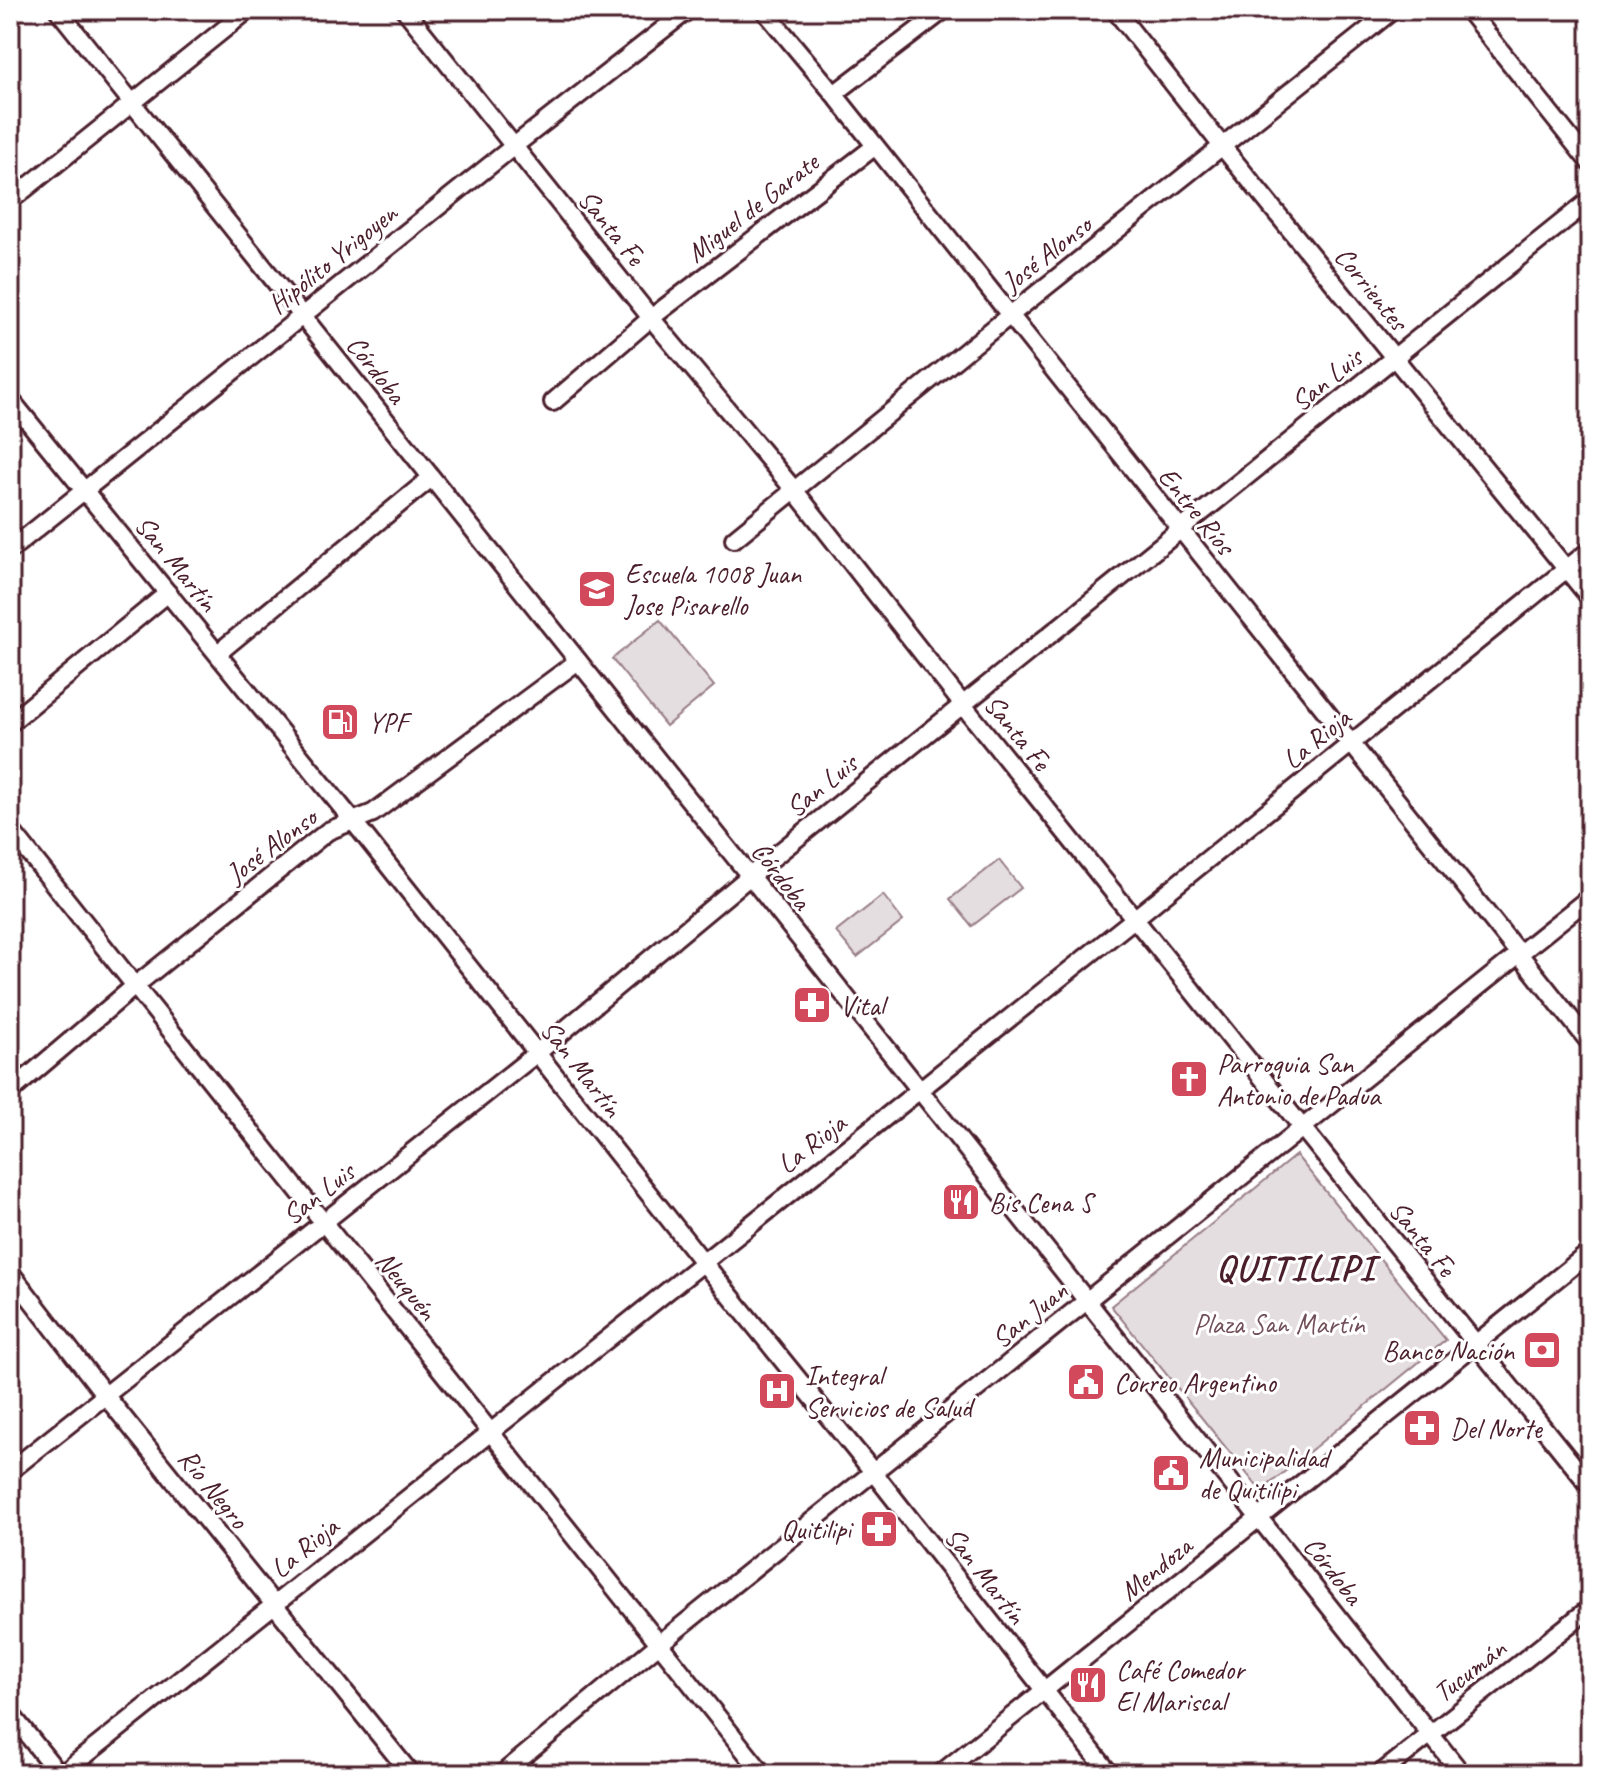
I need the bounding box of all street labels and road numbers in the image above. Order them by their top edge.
street label: Miguel de Garate [679,144,827,270]
street label: Santa Fe [570,182,654,274]
street label: Hipólito Yrigoyen [261,195,405,321]
street label: José Alonso [993,206,1101,301]
street label: Corrientes [1327,239,1418,339]
street label: Córdoba [339,328,415,412]
street label: San Luis [1283,338,1371,419]
street label: Entre Ríos [1151,460,1244,563]
street label: San Martín [127,508,227,620]
street label: Santa Fe [976,687,1060,779]
street label: La Rioja [1275,699,1359,777]
street label: San Luis [778,744,866,825]
street label: José Alonso [218,798,326,892]
street label: Córdoba [744,834,820,918]
street label: San Martín [533,1013,631,1125]
street label: La Rioja [770,1105,854,1181]
street label: San Luis [275,1153,363,1232]
street label: Santa Fe [1381,1193,1465,1285]
street label: Neuquén [368,1244,446,1328]
street label: San Juan [984,1273,1075,1356]
street label: Río Negro [171,1441,258,1537]
street label: La Rioja [263,1508,347,1586]
street label: San Martín [937,1520,1035,1632]
street label: Mendoza [1112,1527,1201,1608]
street label: Córdoba [1296,1529,1372,1613]
street label: Tucumán [1426,1630,1514,1710]

